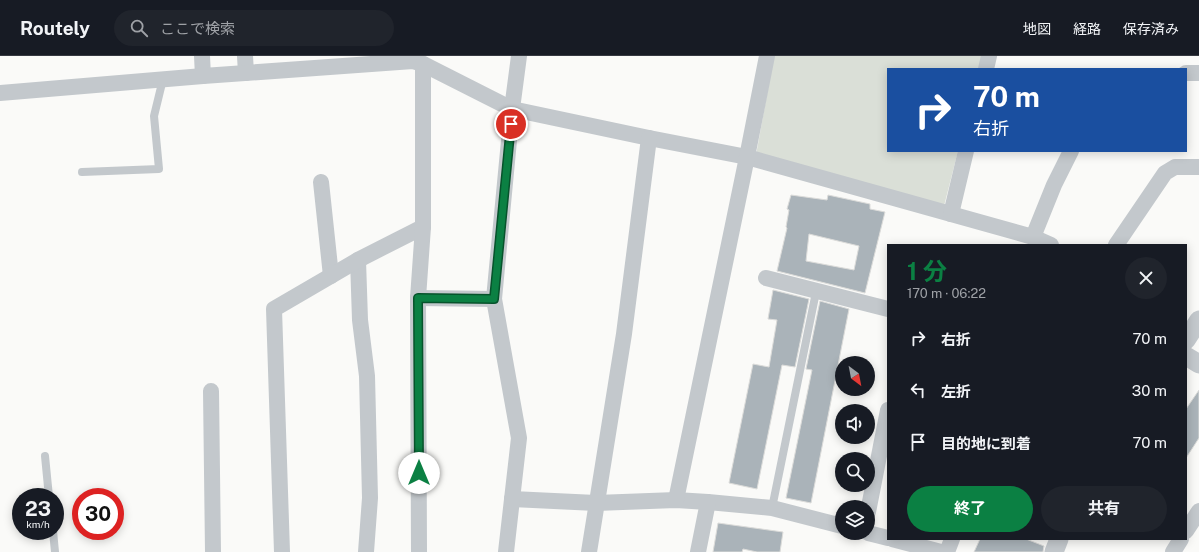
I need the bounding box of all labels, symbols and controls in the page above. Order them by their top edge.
search box [114,10,394,46]
text: Routely [20,17,90,39]
icon: search [128,17,150,39]
text: ここで検索 [160,20,235,37]
text: 地図 [1023,21,1051,37]
text: 経路 [1073,21,1101,37]
text: 保存済み [1123,21,1179,37]
text: 70 m [973,80,1040,113]
icon: right [907,84,959,136]
pin [494,107,528,141]
icon: arrive [500,113,522,135]
text: 右折 [973,118,1009,139]
text: 1 分 [907,257,947,285]
button: close [1125,257,1167,299]
text: 170 m · 06:22 [907,286,986,301]
icon: right [907,327,929,349]
text: 70 m [1132,330,1167,347]
text: 右折 [941,331,971,348]
north arrow [835,356,875,396]
map controls [835,356,875,540]
icon: left [907,379,929,401]
text: 30 m [1132,382,1167,399]
text: 左折 [941,383,971,400]
button: sound [835,404,875,444]
icon: arrive [907,431,929,453]
text: 70 m [1132,434,1167,451]
text: 目的地に到着 [941,435,1031,452]
position arrow [398,452,440,494]
button: search [835,452,875,492]
button: 終了 [907,486,1033,532]
button: 共有 [1041,486,1167,532]
speed limit sign: 30 [72,488,124,540]
text: 23 [25,497,51,521]
button: layers [835,500,875,540]
text: km/h [26,518,50,530]

